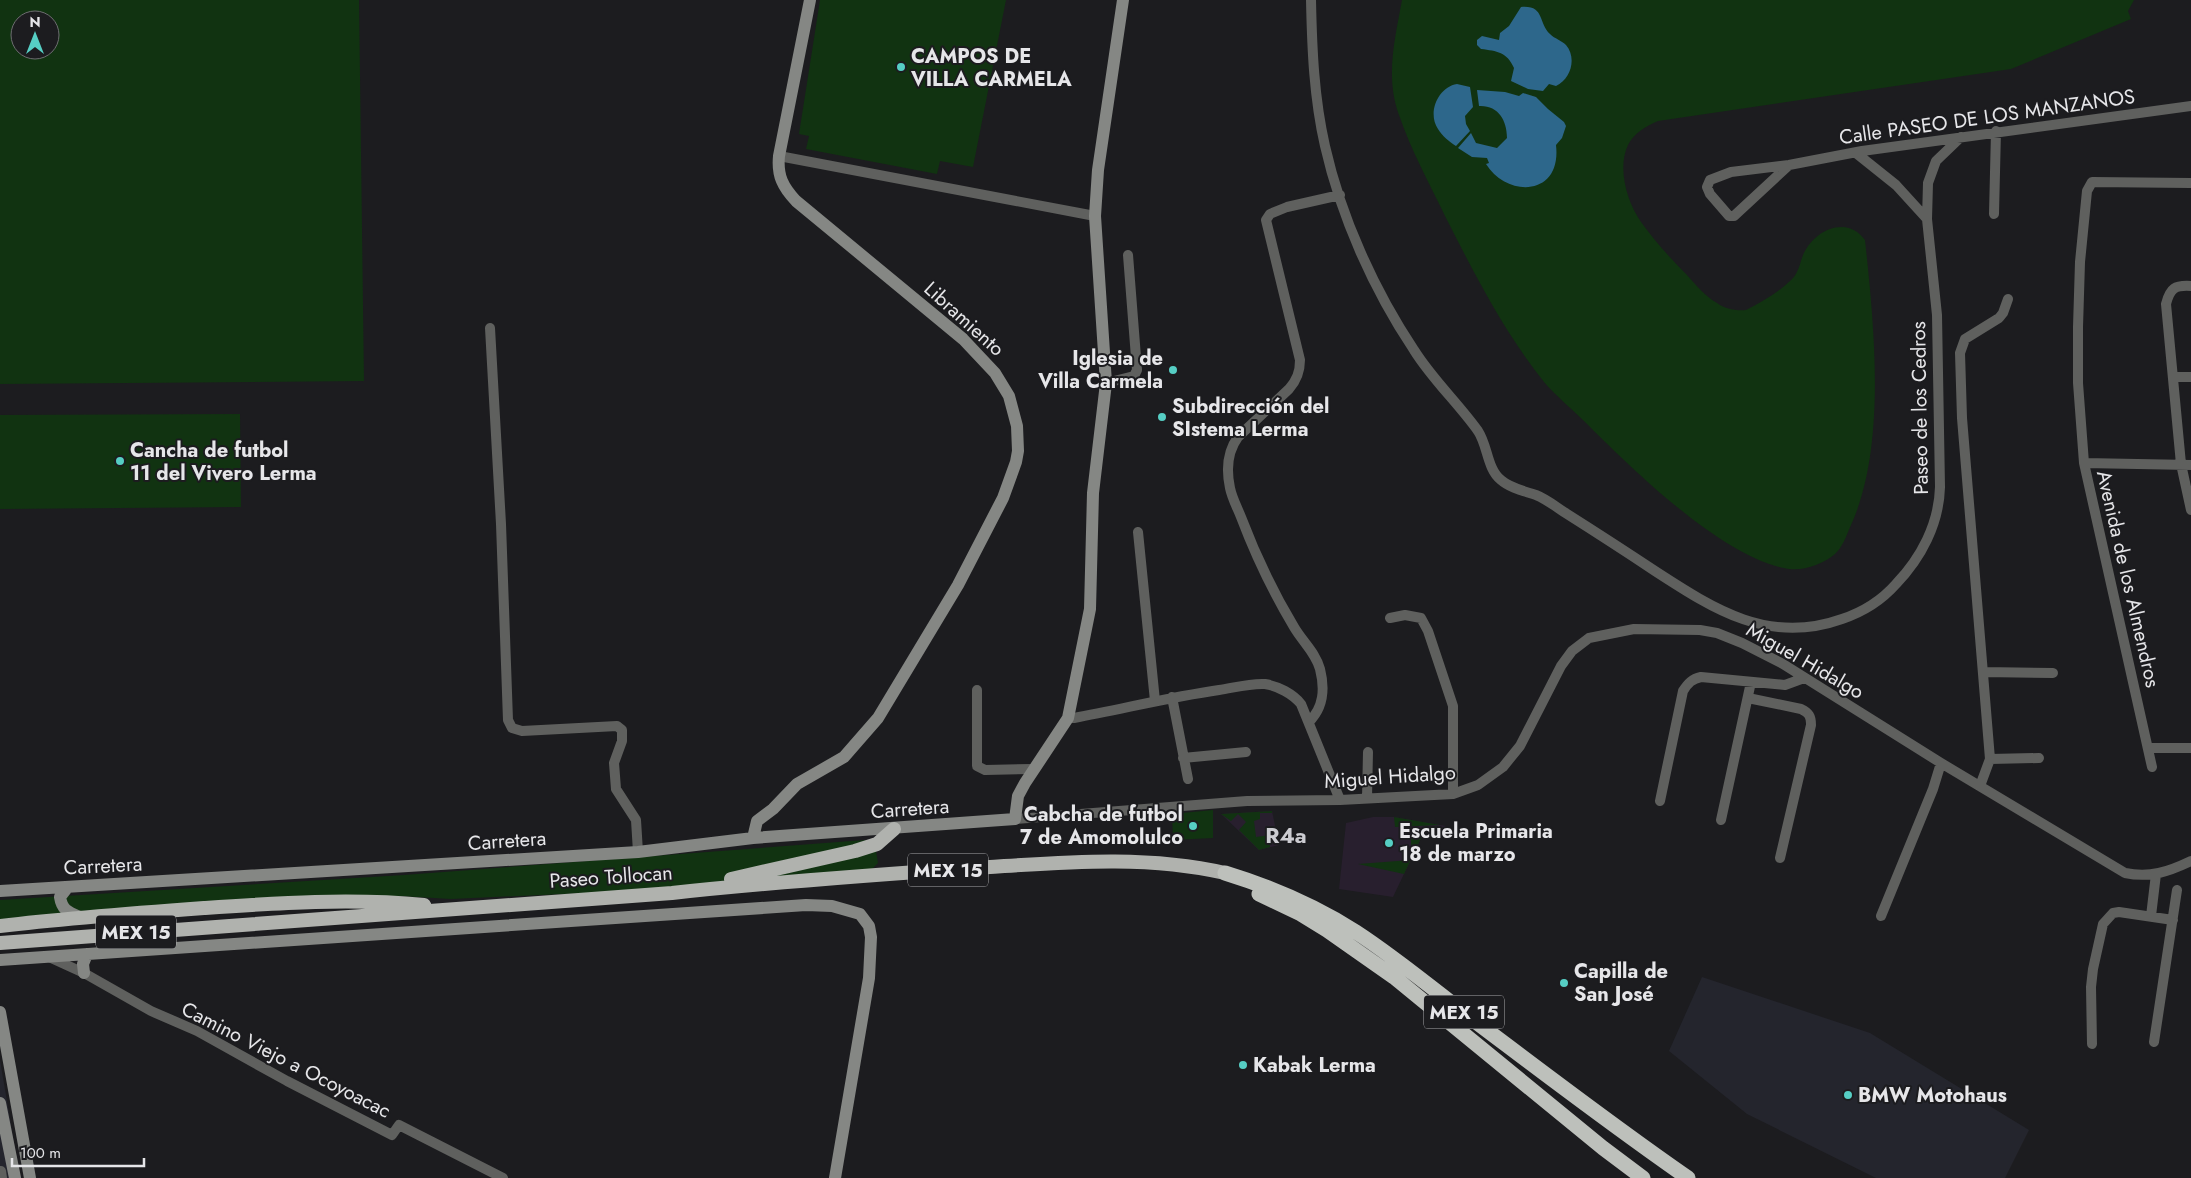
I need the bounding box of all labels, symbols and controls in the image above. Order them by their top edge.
north arrow [10,10,60,60]
text: N [29,12,41,32]
place label: CAMPOS DE VILLA CARMELA [910,42,1072,94]
marker: CAMPOS DE VILLA CARMELA [895,61,907,73]
street label: Calle PASEO DE LOS MANZANOS [1837,82,2137,152]
street label: Libramiento [917,275,1011,363]
street label: Paseo de los Cedros [1904,321,1936,495]
place label: Iglesia de Villa Carmela [1037,344,1163,396]
marker: Iglesia de Villa Carmela [1167,364,1179,376]
place label: Subdirección del SIstema Lerma [1172,392,1329,444]
marker: Subdirección del SIstema Lerma [1156,411,1168,423]
place label: Cancha de futbol 11 del Vivero Lerma [130,436,317,488]
marker: Cancha de futbol 11 del Vivero Lerma [114,455,126,467]
street label: Avenida de los Almendros [2089,468,2167,690]
street label: Miguel Hidalgo [1741,616,1869,707]
street label: Miguel Hidalgo [1323,758,1457,796]
street label: Carretera [870,792,950,826]
place label: Cabcha de futbol 7 de Amomolulco [1020,800,1183,852]
place label: Escuela Primaria 18 de marzo [1399,817,1553,869]
district label: R4a [1265,819,1307,851]
marker: Cabcha de futbol 7 de Amomolulco [1187,820,1199,832]
street label: Carretera [467,824,547,858]
marker: Escuela Primaria 18 de marzo [1383,837,1395,849]
street label: Carretera [63,849,143,883]
road number: MEX 15 [908,854,988,886]
street label: Paseo Tollocan [548,858,674,896]
road number: MEX 15 [96,916,176,949]
place label: Capilla de San José [1574,957,1668,1009]
marker: Capilla de San José [1558,977,1570,989]
street label: Camino Viejo a Ocoyoacac [176,995,396,1125]
road number: MEX 15 [1424,996,1504,1028]
place label: Kabak Lerma [1253,1051,1376,1080]
marker: Kabak Lerma [1237,1059,1249,1071]
place label: BMW Motohaus [1858,1081,2007,1110]
marker: BMW Motohaus [1842,1089,1854,1101]
scale bar [12,1136,145,1168]
text: 100 m [20,1142,61,1164]

